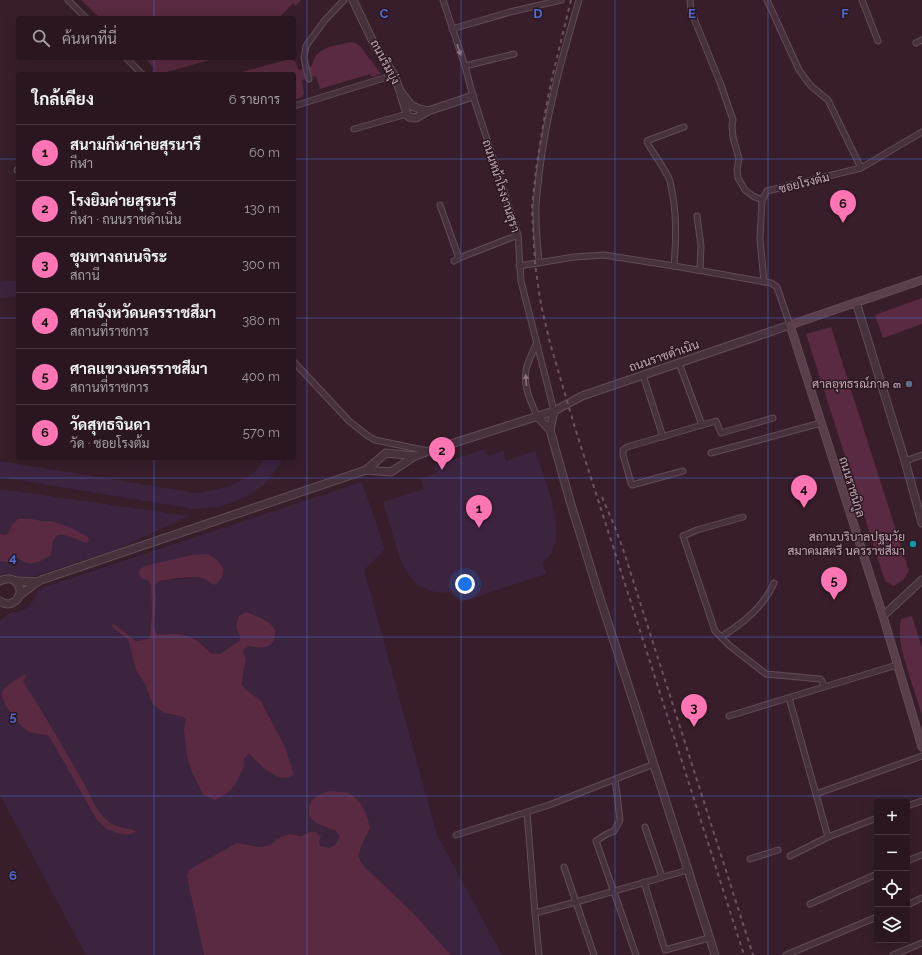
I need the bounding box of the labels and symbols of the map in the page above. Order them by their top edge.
text: C [380,6,389,21]
text: D [533,6,543,21]
text: E [688,6,696,21]
text: F [841,6,849,21]
street label: ถนนริมบุ่ง [366,37,403,88]
one-way arrow [457,45,463,57]
street label: ถนนหน้าโรงงานสุรา [478,138,524,235]
street label: ซอยโรงต้ม [777,169,831,196]
pin: 6 [830,190,856,223]
street label: ถนนราชดำเนิน [627,337,701,375]
one-way arrow [523,374,530,386]
place label: ศาลอุทธรณ์ภาค ๓ [812,376,901,393]
marker: ศาลอุทธรณ์ภาค ๓ [904,379,914,389]
pin: 2 [429,437,455,470]
street label: ถนนราชนิกูล [835,455,868,519]
pin: 4 [791,475,817,508]
pin: 1 [466,495,492,528]
place label: สถานบริบาลปฐมวัย สมาคมสตรี นครราชสีมา [787,530,905,558]
marker: สถานบริบาลปฐมวัย สมาคมสตรี นครราชสีมา [908,539,918,549]
text: 4 [9,550,17,565]
pin: 5 [821,567,847,600]
your location [455,574,475,594]
pin: 3 [681,694,707,727]
text: 5 [9,709,17,724]
text: 6 [9,868,17,883]

